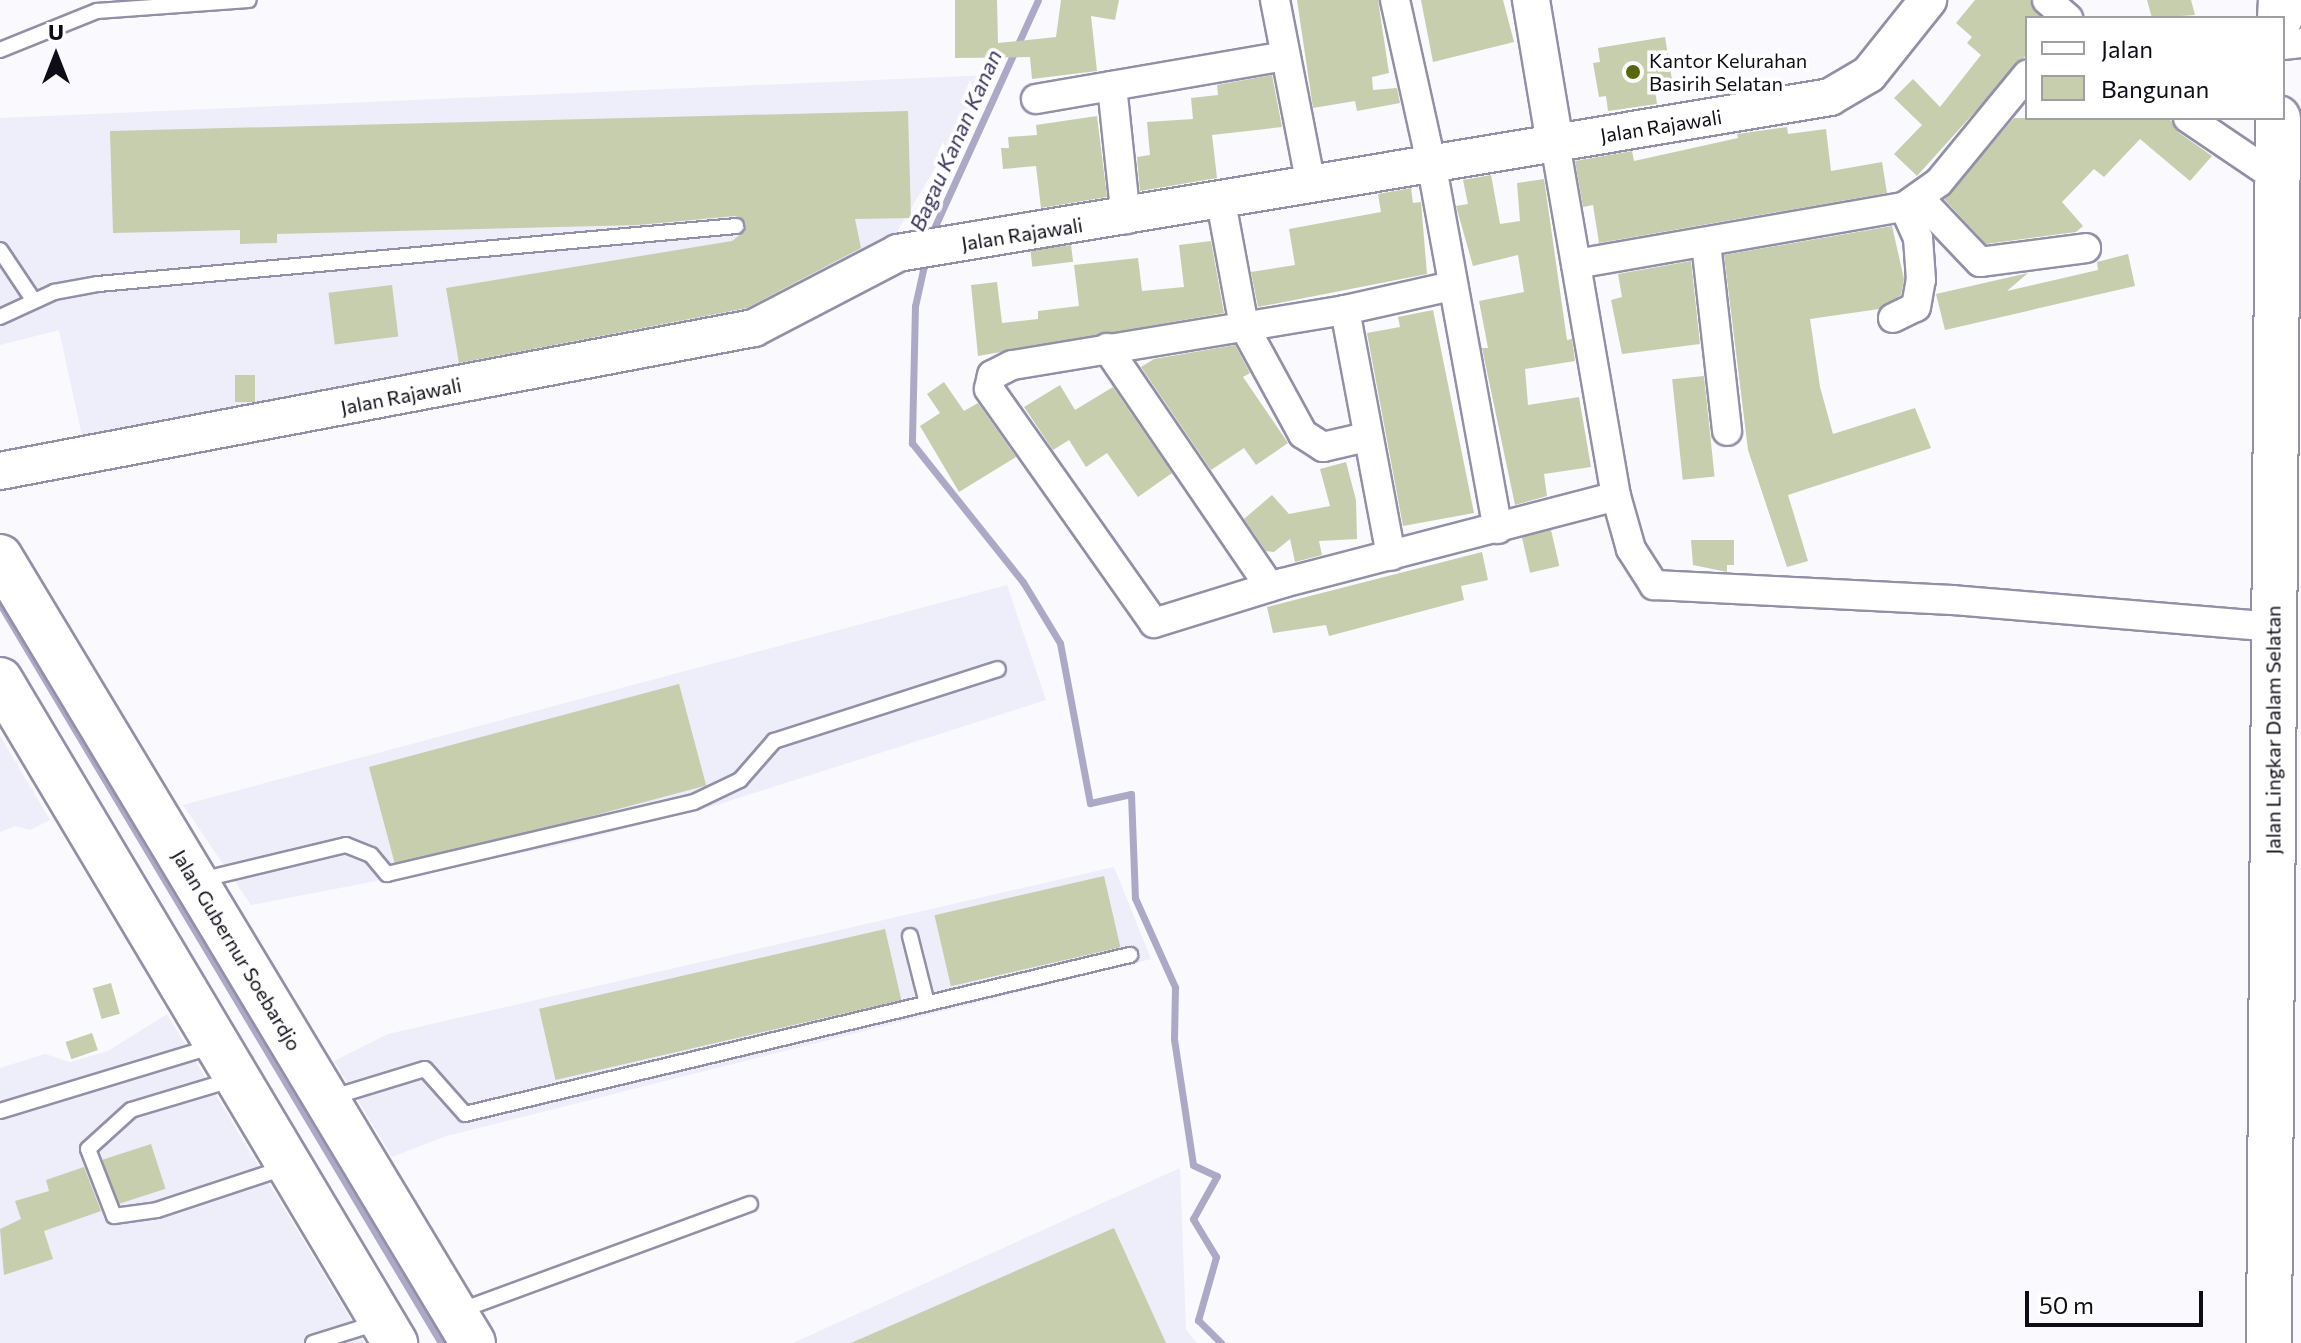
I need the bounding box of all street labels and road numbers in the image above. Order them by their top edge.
street label: Jalan Rajawali [1599,105,1723,147]
street label: Jalan Rajawali [960,213,1084,255]
street label: Jalan Rajawali [338,373,464,419]
street label: Jalan Lingkar Dalam Selatan [2261,605,2285,855]
street label: Jalan Gubernur Soebardjo [167,845,307,1055]

